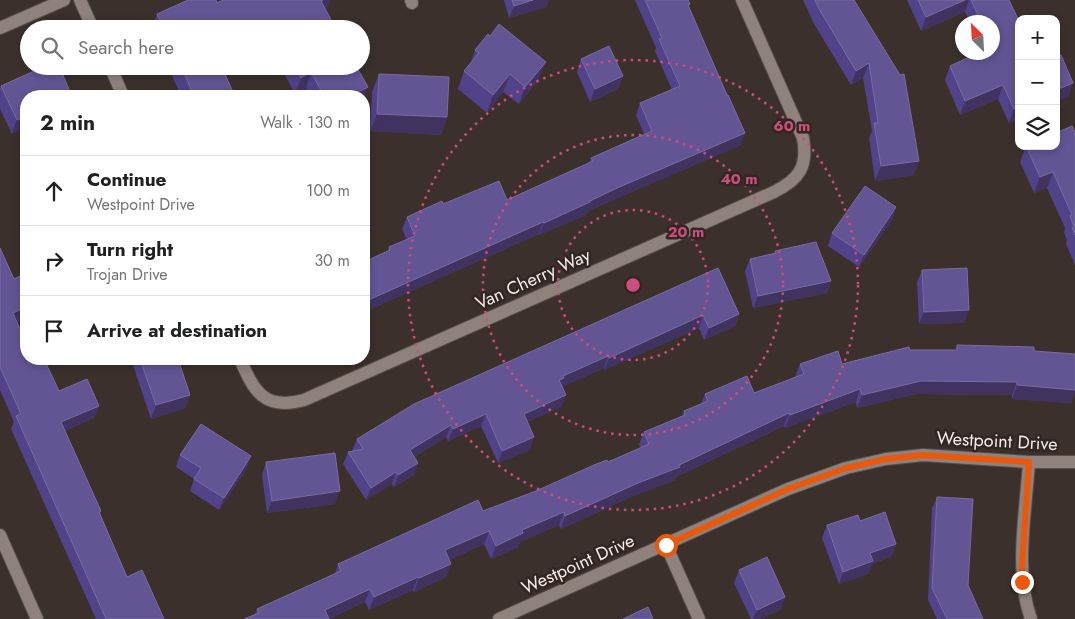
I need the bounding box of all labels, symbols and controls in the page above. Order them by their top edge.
north arrow [955,15,1000,60]
map controls [1015,15,1060,150]
button: + [1015,15,1060,60]
search box [20,20,370,75]
icon: search [38,34,66,62]
text: Search here [78,34,174,61]
button: − [1015,60,1060,105]
button: layers [1015,105,1060,150]
text: 2 min [40,108,95,138]
text: Walk · 130 m [260,111,350,134]
text: 60 m [774,115,810,137]
text: Continue [87,166,166,193]
text: 40 m [720,168,758,190]
icon: ahead [40,177,68,205]
text: 100 m [306,179,350,202]
text: Westpoint Drive [87,193,195,216]
text: 20 m [668,221,704,243]
text: Turn right [87,236,173,263]
street label: Van Cherry Way [471,242,595,316]
icon: right [40,247,68,275]
text: 30 m [314,249,350,272]
text: Trojan Drive [87,263,168,286]
centre of rings [624,276,642,294]
icon: arrive [40,317,68,345]
text: Arrive at destination [87,317,267,344]
street label: Westpoint Drive [936,425,1058,457]
street label: Westpoint Drive [517,527,639,601]
route start [655,534,678,557]
route end [1011,571,1034,594]

